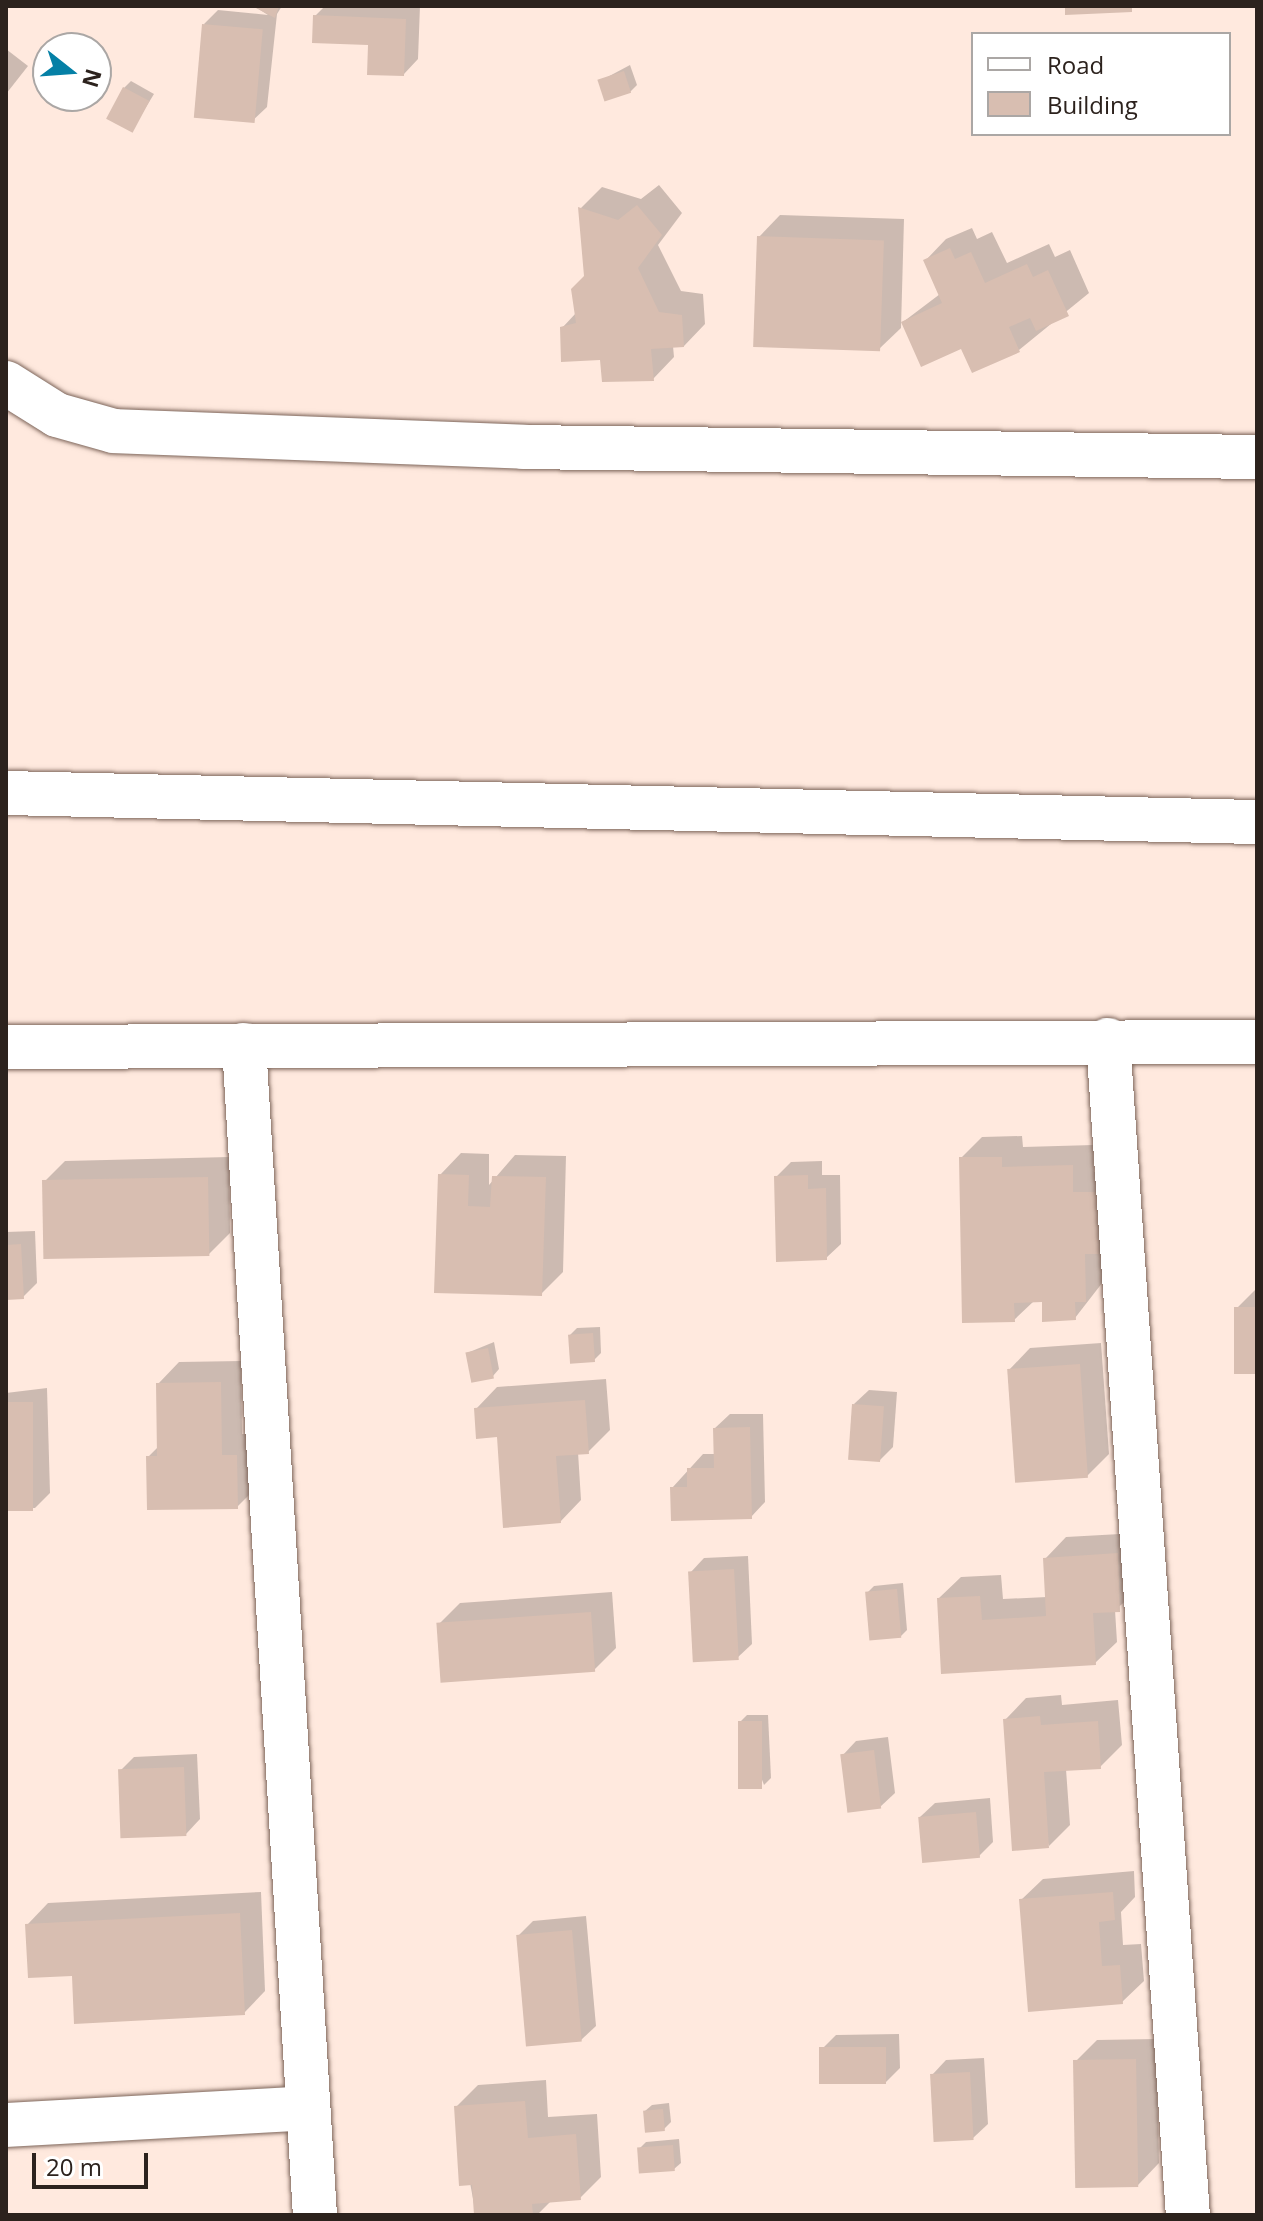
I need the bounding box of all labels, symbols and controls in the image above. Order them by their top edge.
north arrow [32,32,112,112]
legend [971,32,1231,136]
text: Road [1047,48,1104,81]
text: N [76,65,110,91]
text: Building [1047,88,1138,121]
scale bar [36,2137,152,2187]
text: 20 m [46,2150,102,2183]

